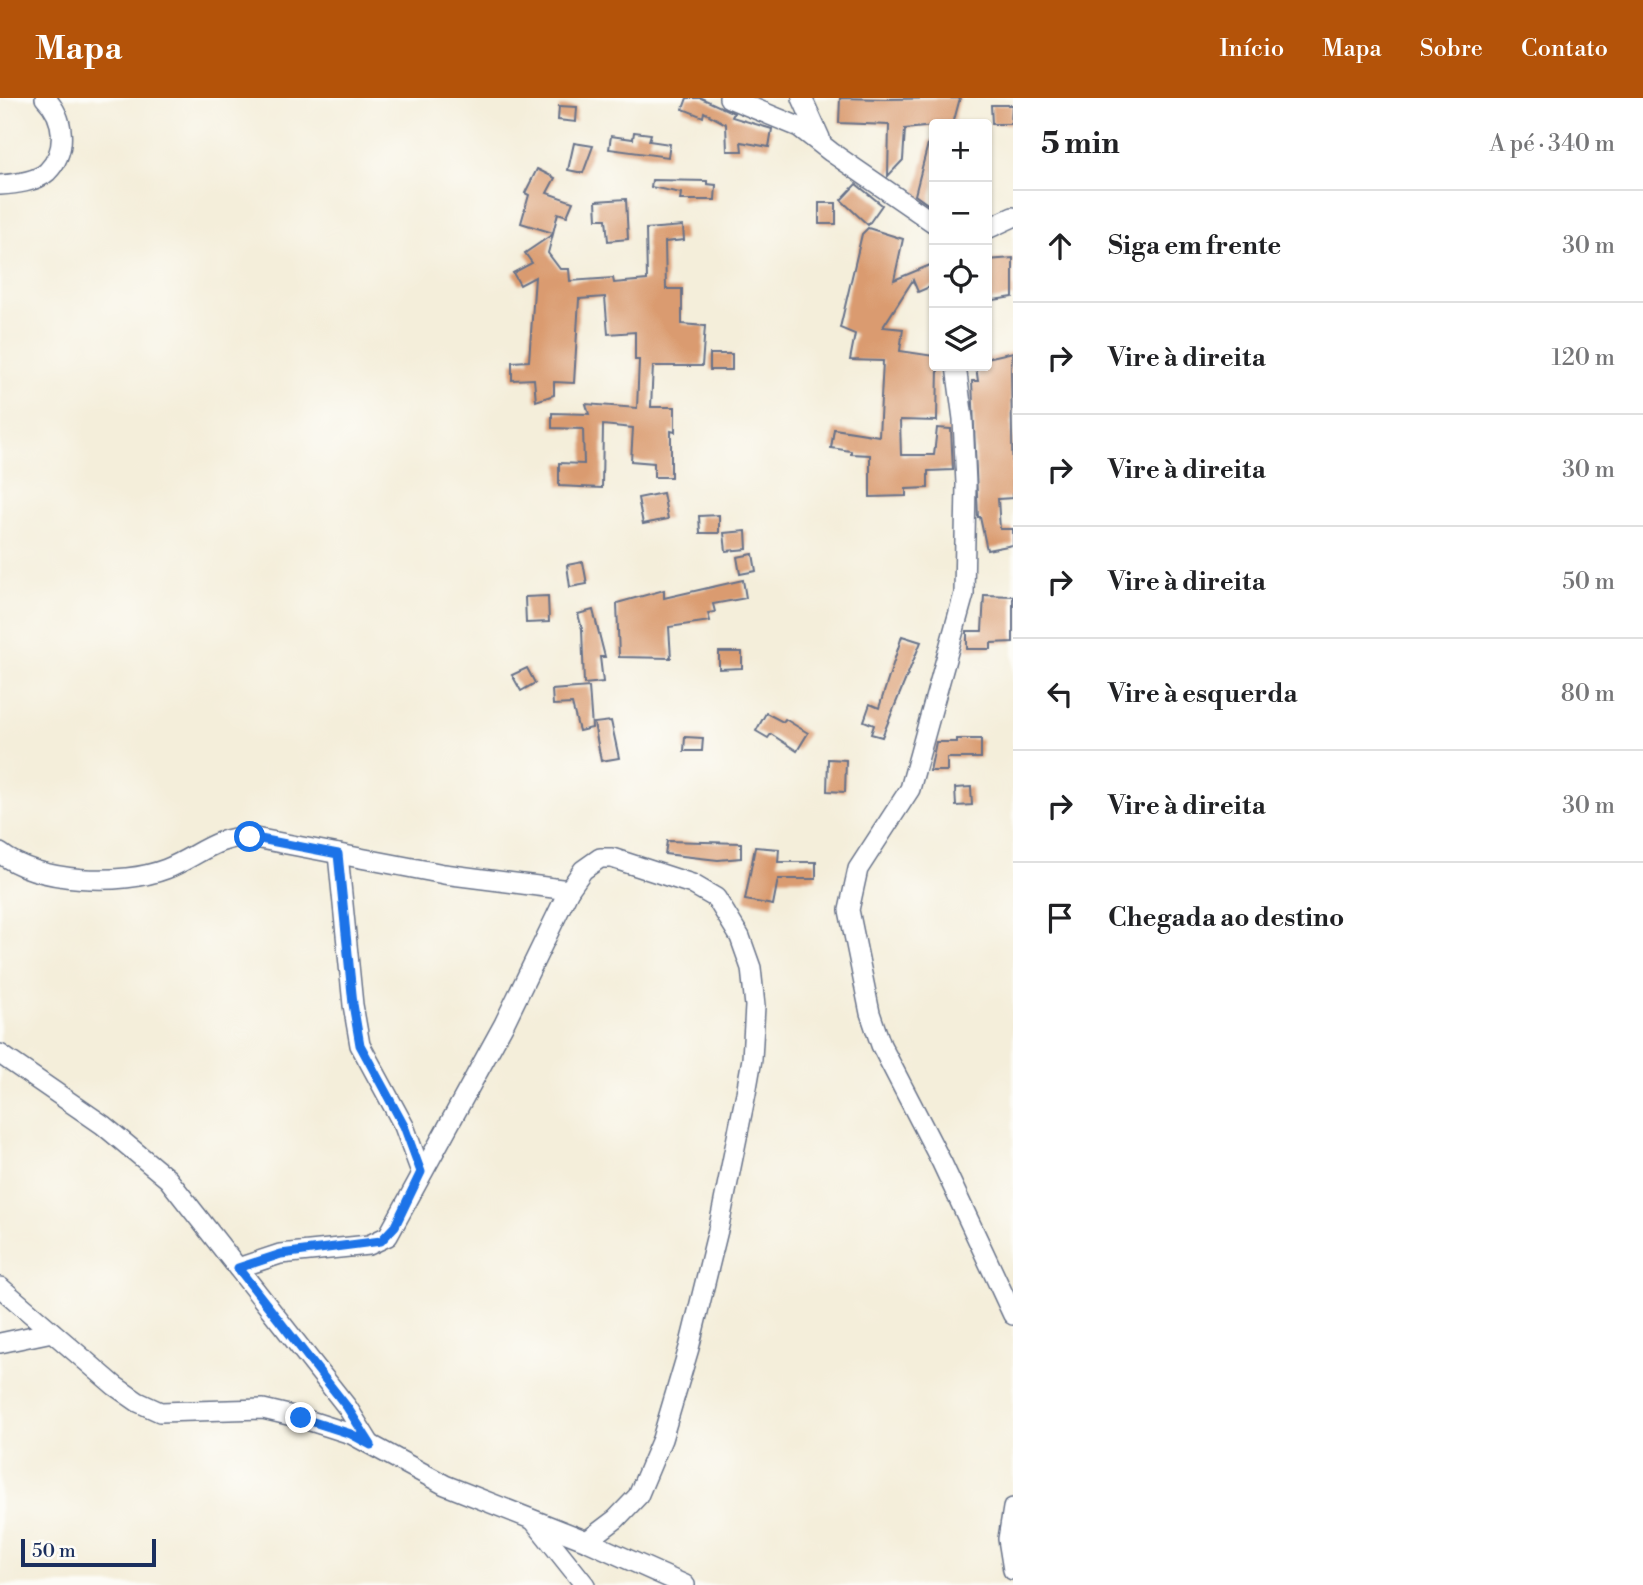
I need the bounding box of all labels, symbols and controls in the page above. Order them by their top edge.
text: Mapa [35,29,122,70]
text: Início [1220,34,1284,64]
text: Mapa [1322,34,1382,64]
text: Sobre [1420,34,1483,64]
text: Contato [1521,34,1608,64]
map controls [929,119,992,371]
button: + [929,119,992,182]
text: 5 min [1041,125,1120,163]
text: A pé · 340 m [1489,130,1615,158]
button: − [929,182,992,245]
icon: ahead [1041,227,1079,265]
text: Siga em frente [1108,230,1281,262]
text: 30 m [1562,232,1615,260]
button: locate [929,245,992,308]
button: layers [929,308,992,371]
icon: right [1041,339,1079,377]
text: Vire à direita [1108,342,1266,374]
text: 120 m [1551,344,1615,372]
icon: right [1041,451,1079,489]
text: Vire à direita [1108,454,1266,486]
text: 30 m [1562,456,1615,484]
icon: right [1041,563,1079,601]
text: Vire à direita [1108,566,1266,598]
text: 50 m [1562,568,1615,596]
icon: left [1041,675,1079,713]
text: Vire à esquerda [1108,678,1298,710]
text: 80 m [1561,680,1615,708]
icon: right [1041,787,1079,825]
text: Vire à direita [1108,790,1266,822]
text: 30 m [1562,792,1615,820]
route start [234,821,265,852]
icon: arrive [1041,899,1079,937]
text: Chegada ao destino [1108,902,1344,934]
route end [285,1402,316,1433]
scale bar [21,1536,156,1568]
text: 50 m [32,1539,76,1563]

